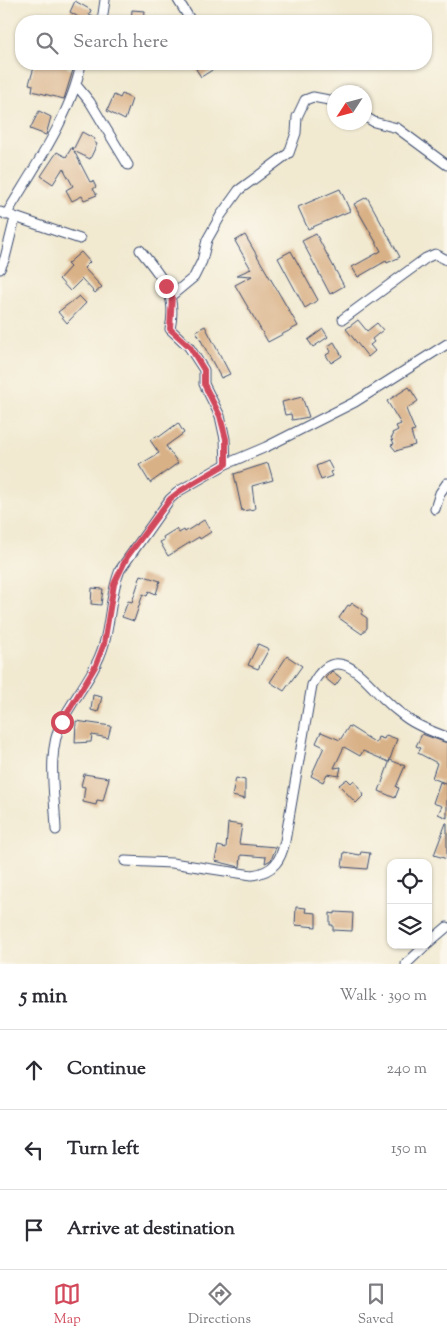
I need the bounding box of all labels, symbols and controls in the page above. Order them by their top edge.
search box [15,15,432,70]
icon: search [33,29,61,57]
text: Search here [73,29,168,56]
north arrow [327,85,372,130]
route end [155,275,178,298]
route start [51,711,74,734]
map controls [387,859,432,949]
button: locate [387,859,432,904]
button: layers [387,904,432,949]
text: 5 min [20,982,67,1012]
text: Walk · 390 m [339,985,427,1008]
icon: ahead [20,1056,48,1084]
text: Continue [67,1056,146,1083]
text: 240 m [386,1058,427,1081]
icon: left [20,1136,48,1164]
text: Turn left [67,1136,139,1163]
text: 150 m [391,1138,427,1161]
icon: arrive [20,1216,48,1244]
text: Arrive at destination [67,1216,235,1243]
tab: Map [53,1280,81,1330]
tab: Directions [188,1280,251,1330]
tab: Saved [358,1280,394,1330]

